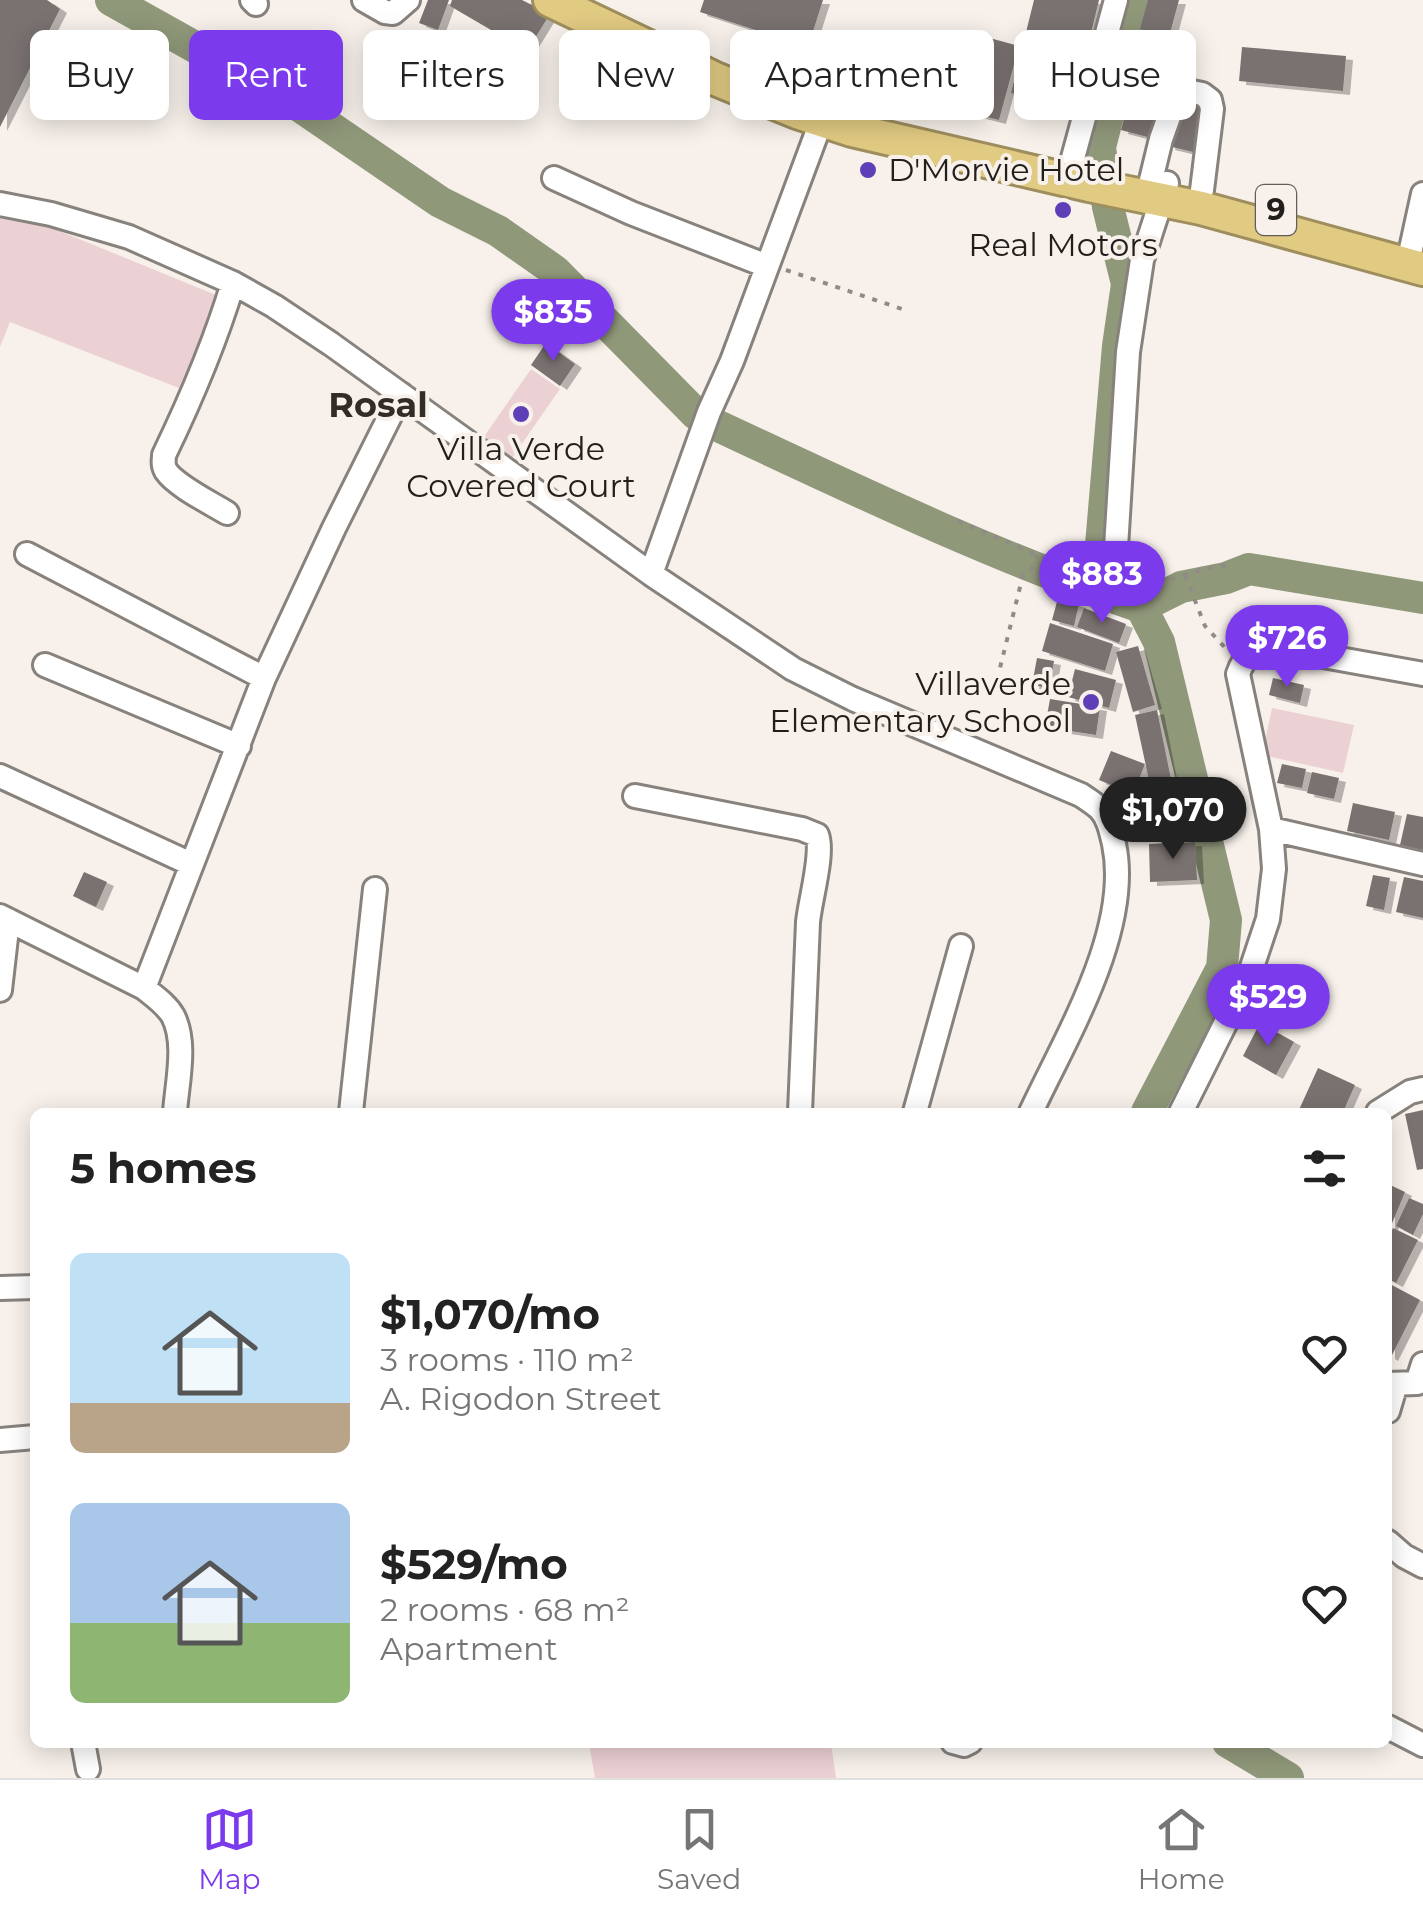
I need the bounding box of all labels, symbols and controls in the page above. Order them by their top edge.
chip: Buy [30,30,169,120]
chip: Rent [189,30,343,120]
chip: Filters [363,30,539,120]
chip: New [559,30,710,120]
chip: Apartment [730,30,994,120]
chip: House [1014,30,1196,120]
place label: D'Morvie Hotel [888,150,1124,189]
marker: D'Morvie Hotel [857,159,879,181]
road number: 9 [1256,185,1296,235]
marker: Real Motors [1052,199,1074,221]
place label: Real Motors [968,225,1158,264]
pin: $835 [494,279,612,364]
text: $835 [513,292,593,331]
district label: Rosal [328,383,428,426]
marker: Villa Verde Covered Court [510,403,532,425]
place label: Villa Verde Covered Court [406,429,636,505]
pin: $883 [1043,541,1161,626]
text: $883 [1061,554,1143,593]
pin: $726 [1228,605,1346,690]
text: $726 [1247,618,1327,657]
place label: Villaverde Elementary School [769,664,1071,740]
marker: Villaverde Elementary School [1080,691,1102,713]
pin: $1,070 [1092,777,1254,862]
text: $1,070 [1121,790,1225,829]
pin: $529 [1209,964,1327,1049]
text: $529 [1229,977,1307,1016]
icon: filters [1297,1141,1352,1196]
text: 5 homes [70,1142,257,1194]
text: $1,070/mo [380,1288,600,1340]
icon: home [150,1293,270,1413]
icon: heart [1297,1326,1352,1381]
text: 3 rooms · 110 m² [380,1340,634,1379]
text: A. Rigodon Street [380,1379,661,1418]
text: $529/mo [380,1538,568,1590]
icon: home [150,1543,270,1663]
icon: heart [1297,1576,1352,1631]
text: 2 rooms · 68 m² [380,1590,630,1629]
text: Apartment [380,1629,558,1668]
tab: Map [198,1802,261,1896]
tab: Saved [657,1802,741,1896]
tab: Home [1138,1802,1225,1896]

